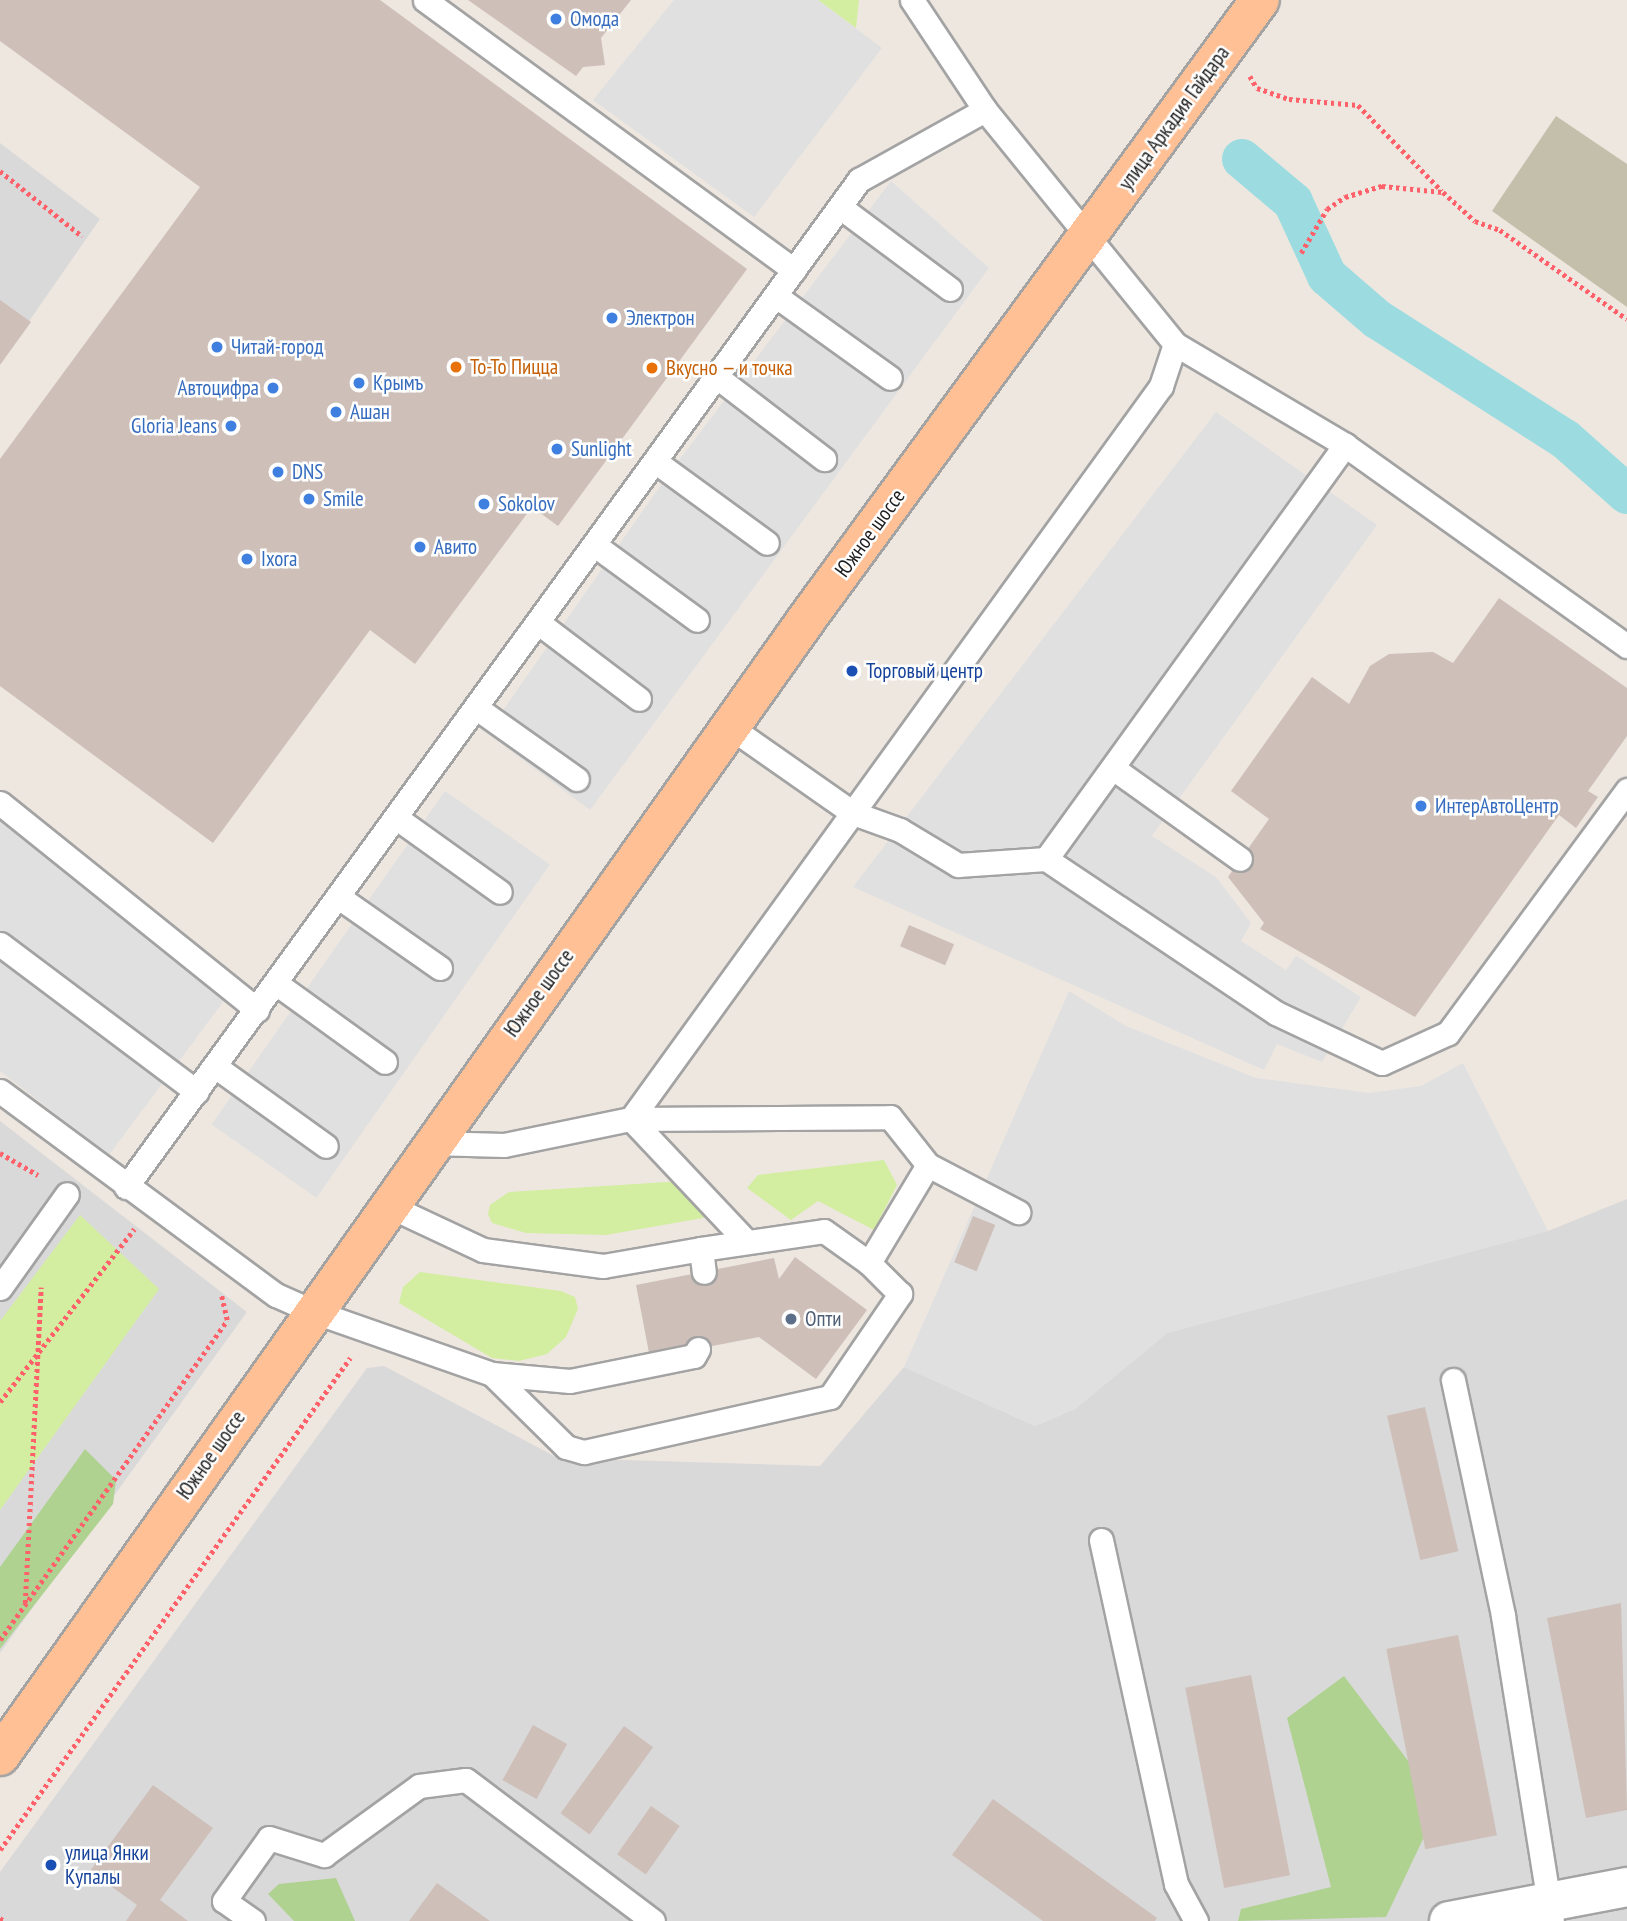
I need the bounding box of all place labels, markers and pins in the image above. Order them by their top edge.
place label: Омода [570,6,619,32]
marker: Омода [548,11,564,27]
place label: Электрон [626,305,695,331]
marker: Электрон [604,310,620,326]
place label: Читай-город [231,334,323,360]
marker: Читай-город [209,339,225,355]
place label: То-То Пицца [470,354,558,380]
place label: Вкусно — и точка [666,355,794,381]
marker: То-То Пицца [448,359,464,375]
marker: Вкусно — и точка [644,360,660,376]
place label: Крымъ [373,370,423,396]
place label: Автоцифра [177,375,259,401]
marker: Крымъ [351,375,367,391]
marker: Автоцифра [265,380,281,396]
place label: Ашан [350,399,390,425]
marker: Ашан [328,404,344,420]
place label: Gloria Jeans [131,413,217,439]
marker: Gloria Jeans [223,418,239,434]
place label: Sunlight [571,436,632,462]
marker: Sunlight [549,441,565,457]
place label: DNS [292,459,323,485]
marker: DNS [270,464,286,480]
place label: Smile [323,486,364,512]
marker: Smile [301,491,317,507]
place label: Sokolov [498,491,555,517]
marker: Sokolov [476,496,492,512]
place label: Авито [434,534,477,560]
marker: Авито [412,539,428,555]
place label: Ixora [261,546,297,572]
marker: Ixora [239,551,255,567]
place label: Торговый центр [866,658,983,684]
marker: Торговый центр [844,663,860,679]
place label: ИнтерАвтоЦентр [1435,793,1559,819]
marker: ИнтерАвтоЦентр [1413,798,1429,814]
place label: Опти [805,1306,841,1332]
marker: Опти [783,1311,799,1327]
place label: улица Янки Купалы [65,1840,149,1890]
marker: улица Янки Купалы [43,1857,59,1873]

